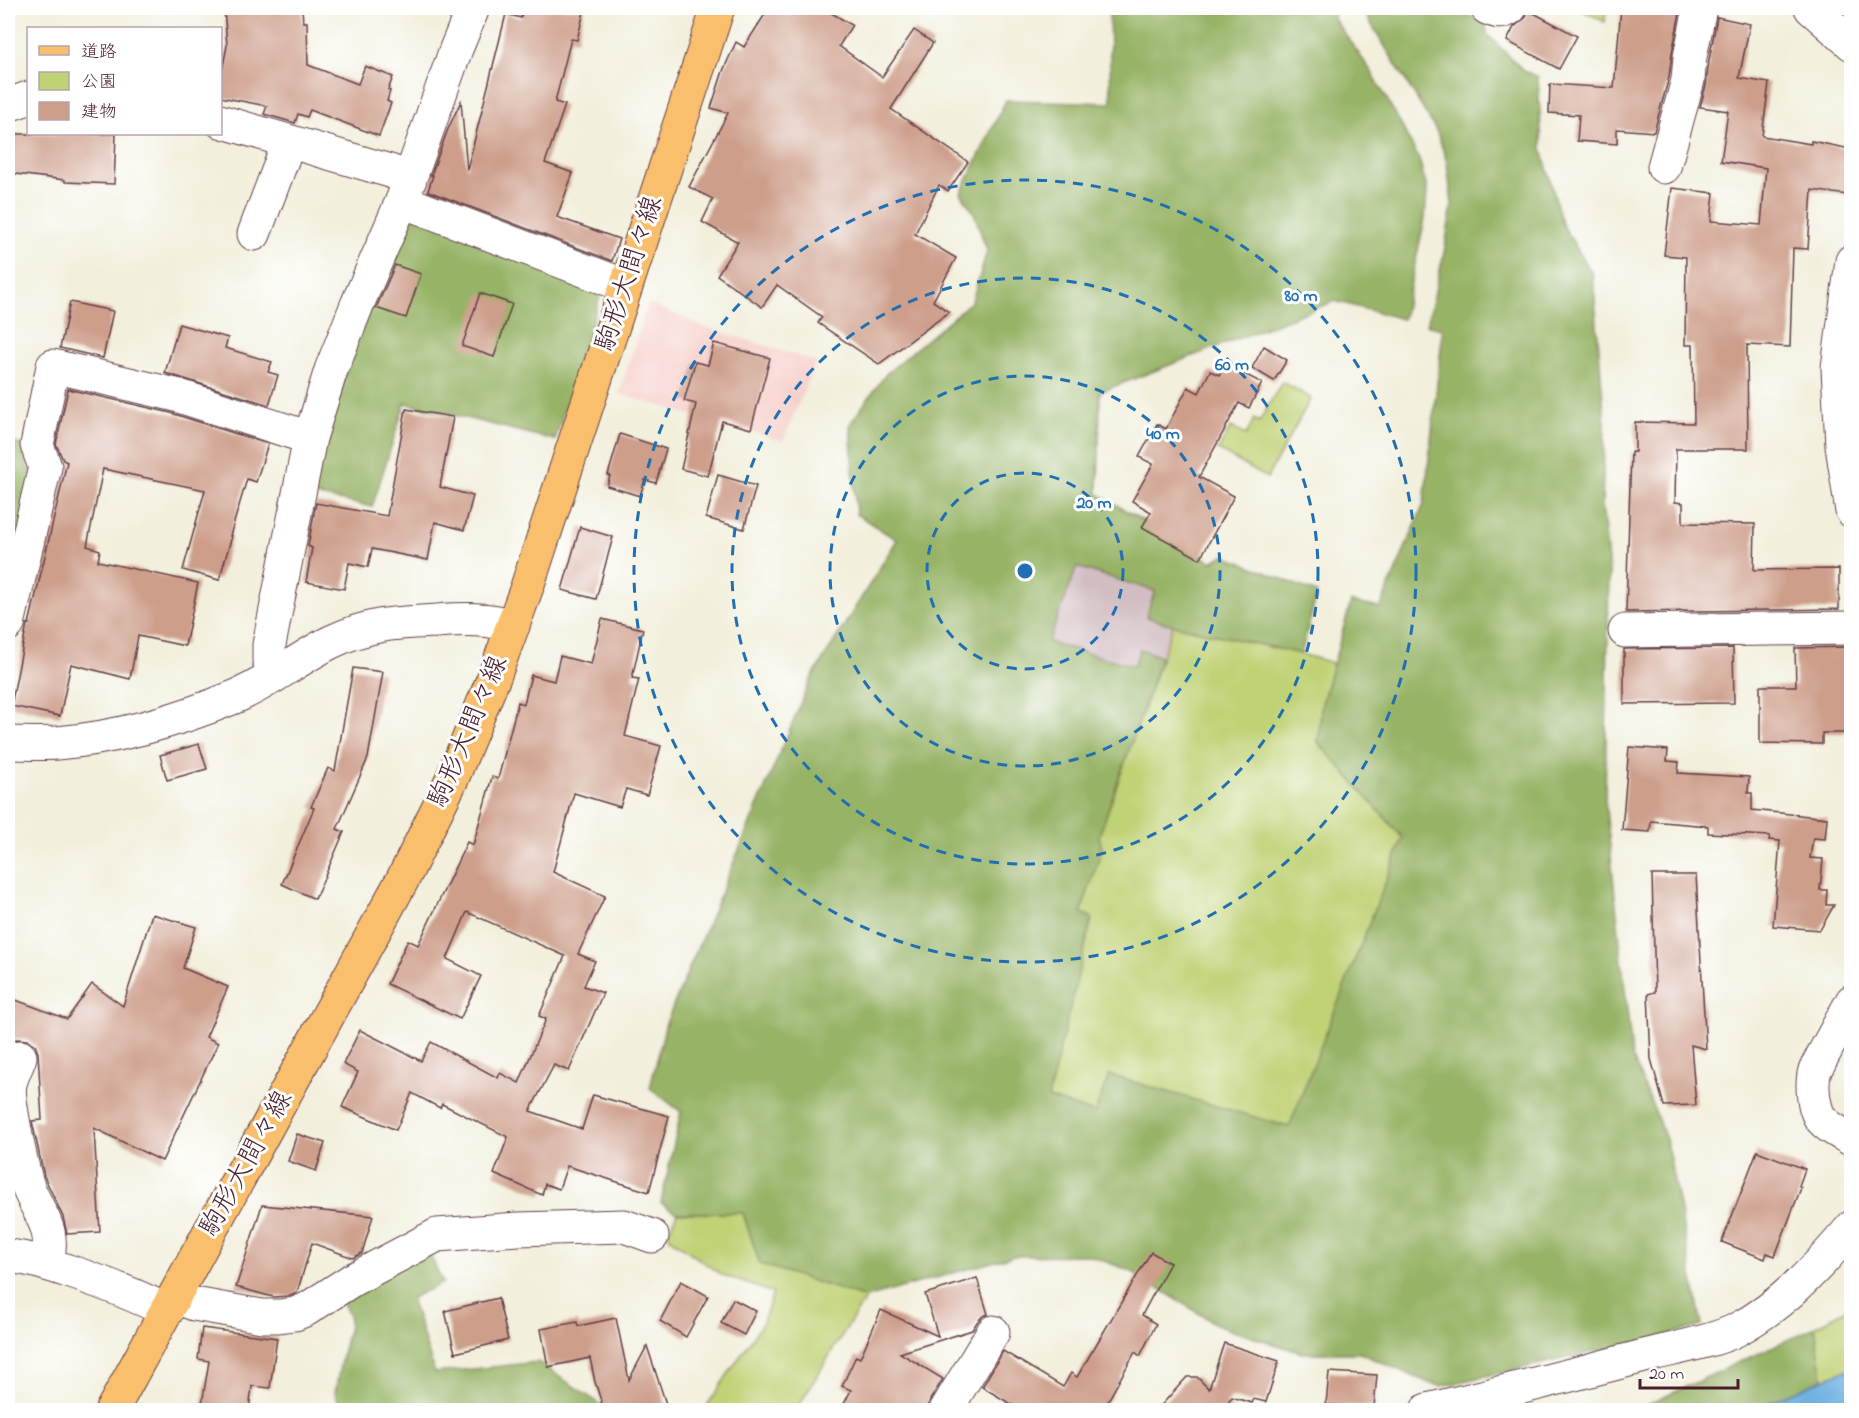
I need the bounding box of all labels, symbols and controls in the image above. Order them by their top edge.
legend [27,27,222,135]
text: 道路 [81,40,117,66]
text: 公園 [81,70,117,96]
text: 建物 [81,100,117,126]
street label: 駒形大間々線 [586,191,674,357]
text: 80 m [1284,284,1318,310]
text: 60 m [1215,353,1249,379]
text: 40 m [1146,422,1180,448]
text: 20 m [1075,491,1112,517]
centre of rings [1015,561,1035,581]
street label: 駒形大間々線 [419,650,519,814]
street label: 駒形大間々線 [191,1084,303,1244]
scale bar [1640,1352,1738,1390]
text: 20 m [1649,1362,1684,1388]

